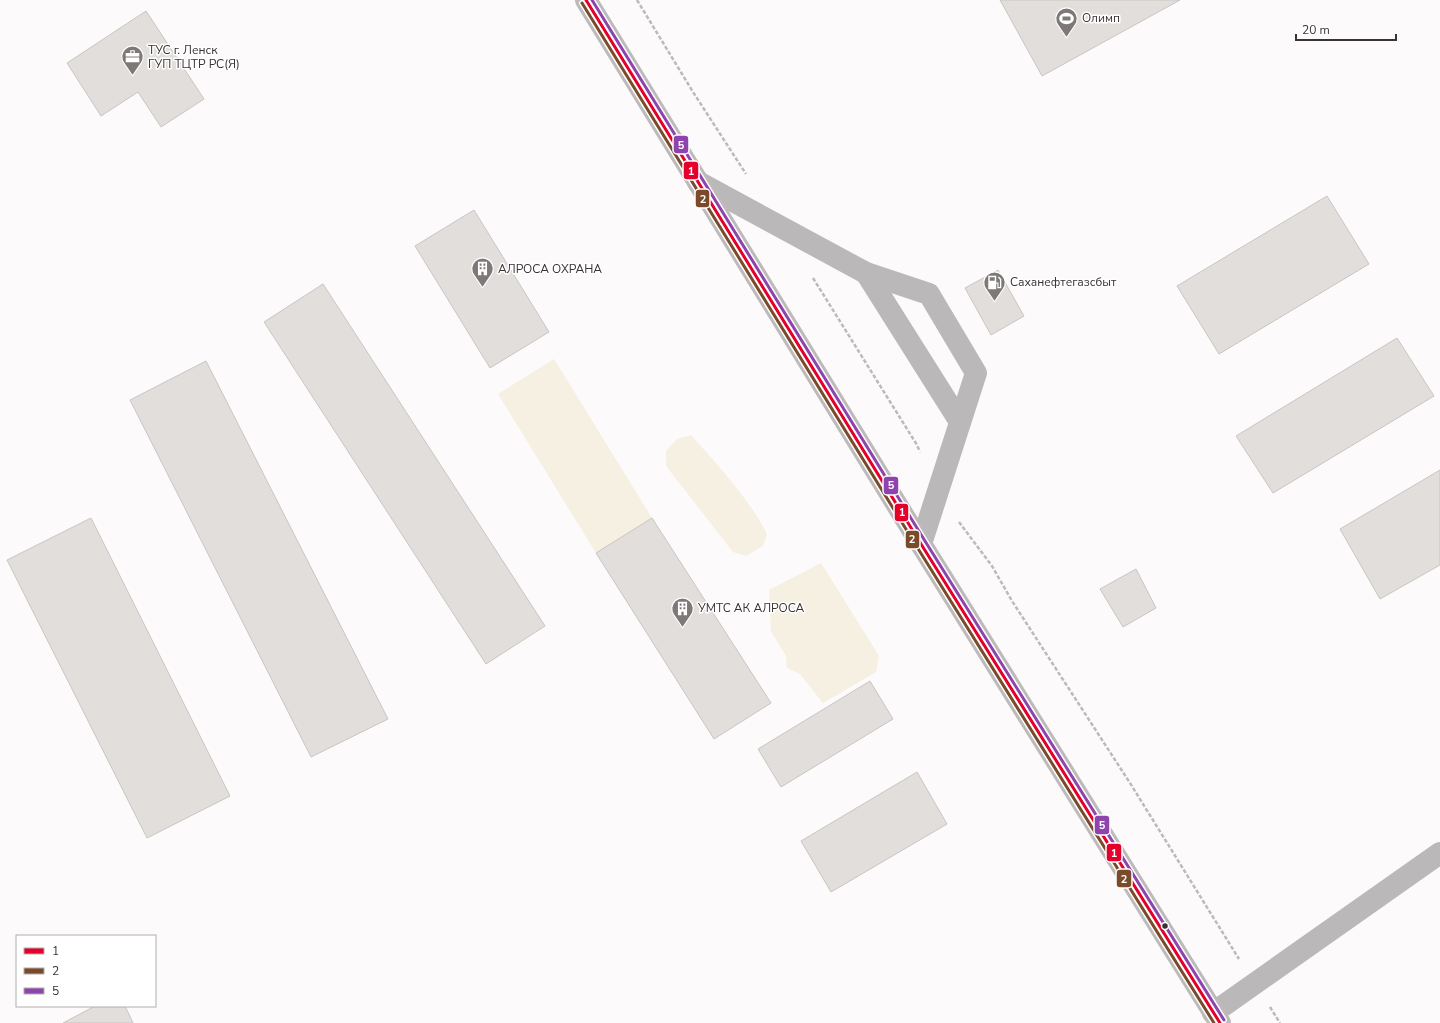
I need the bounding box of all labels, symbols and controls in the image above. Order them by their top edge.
sports icon: Олимп [1053,5,1079,38]
place label: Олимп [1082,10,1120,26]
scale bar [1296,16,1396,42]
text: 20 m [1302,22,1330,38]
place label: ТУС г. Ленск ГУП ТЦТР РС(Я) [148,42,240,72]
office icon: ТУС г. Ленск ГУП ТЦТР РС(Я) [120,44,146,77]
line badge: 5 [673,135,689,154]
text: 5 [678,138,685,153]
line badge: 1 [683,161,699,180]
text: 1 [688,164,694,179]
line badge: 2 [695,189,710,208]
text: 2 [700,192,707,207]
building icon: АЛРОСА ОХРАНА [469,256,495,289]
place label: АЛРОСА ОХРАНА [498,261,602,277]
fuel station icon: Саханефтегазсбыт [981,269,1007,302]
place label: Саханефтегазсбыт [1010,274,1117,290]
line badge: 5 [883,476,899,495]
text: 5 [888,478,895,493]
line badge: 1 [894,503,909,522]
text: 1 [899,505,905,520]
line badge: 2 [905,530,920,549]
text: 2 [909,532,916,547]
building icon: УМТС АК АЛРОСА [670,595,696,628]
place label: УМТС АК АЛРОСА [697,600,805,616]
line badge: 5 [1094,815,1110,835]
text: 5 [1099,818,1106,833]
line badge: 1 [1106,843,1122,862]
text: 1 [1111,846,1117,861]
line badge: 2 [1116,869,1132,888]
text: 2 [1121,872,1128,887]
unlabelled marker [1160,921,1170,931]
legend [16,935,156,1007]
text: 1 [52,943,59,959]
text: 2 [52,963,59,979]
text: 5 [52,983,59,999]

